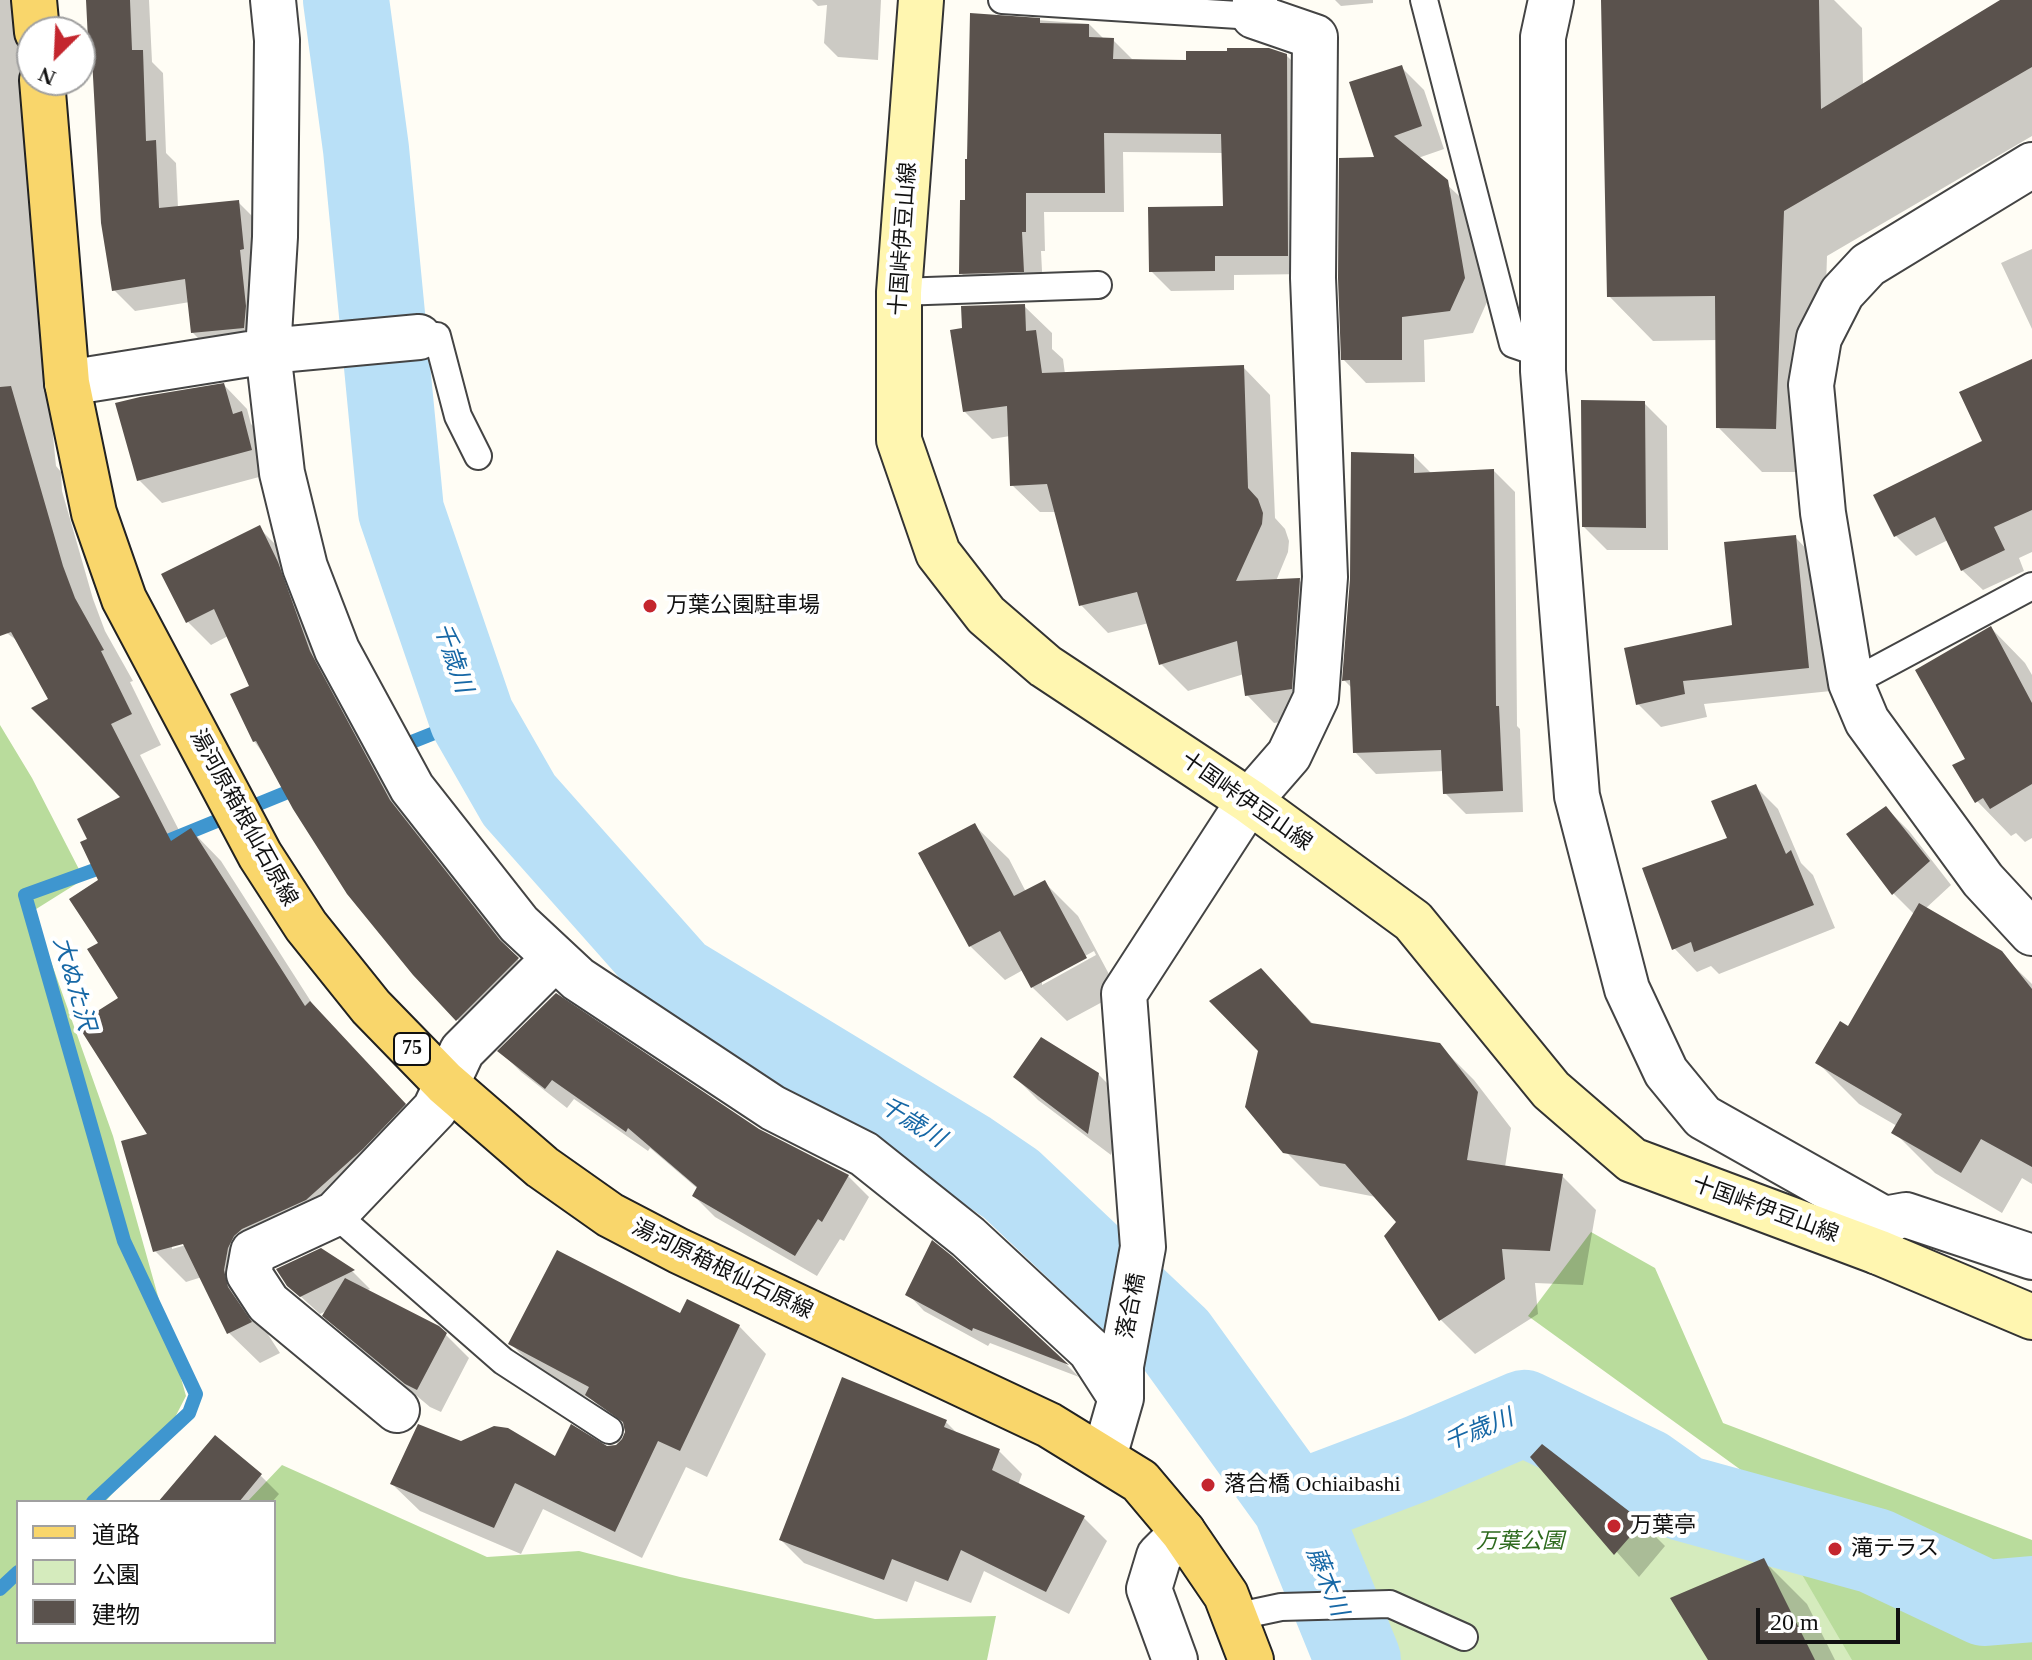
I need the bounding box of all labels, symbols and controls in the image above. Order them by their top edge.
north arrow [16,16,96,96]
text: N [35,62,59,91]
street label: 十国峠伊豆山線 [885,161,923,317]
place label: 万葉公園駐車場 [666,593,820,619]
marker: 万葉公園駐車場 [641,597,659,615]
water label: 千歳川 [427,619,477,697]
street label: 湯河原箱根仙石原線 [183,725,303,911]
street label: 十国峠伊豆山線 [1175,747,1317,857]
water label: 大ぬた沢 [46,934,100,1034]
road number: 75 [394,1033,430,1065]
water label: 千歳川 [874,1092,950,1154]
street label: 十国峠伊豆山線 [1688,1171,1842,1249]
street label: 湯河原箱根仙石原線 [627,1215,817,1325]
street label: 落合橋 [1113,1271,1151,1341]
water label: 千歳川 [1440,1404,1518,1458]
place label: 落合橋 Ochiaibashi [1224,1472,1401,1498]
marker: 落合橋 Ochiaibashi [1199,1476,1217,1494]
legend [16,1500,276,1644]
place label: 万葉亭 [1630,1513,1696,1539]
marker: 万葉亭 [1605,1517,1623,1535]
text: 道路 [92,1522,140,1548]
park label: 万葉公園 [1476,1529,1564,1555]
place label: 滝テラス [1851,1536,1939,1562]
marker: 滝テラス [1826,1540,1844,1558]
water label: 藤木川 [1299,1543,1353,1621]
text: 公園 [92,1562,140,1588]
scale bar [1760,1592,1904,1642]
text: 建物 [92,1602,140,1628]
text: 20 m [1770,1609,1819,1635]

